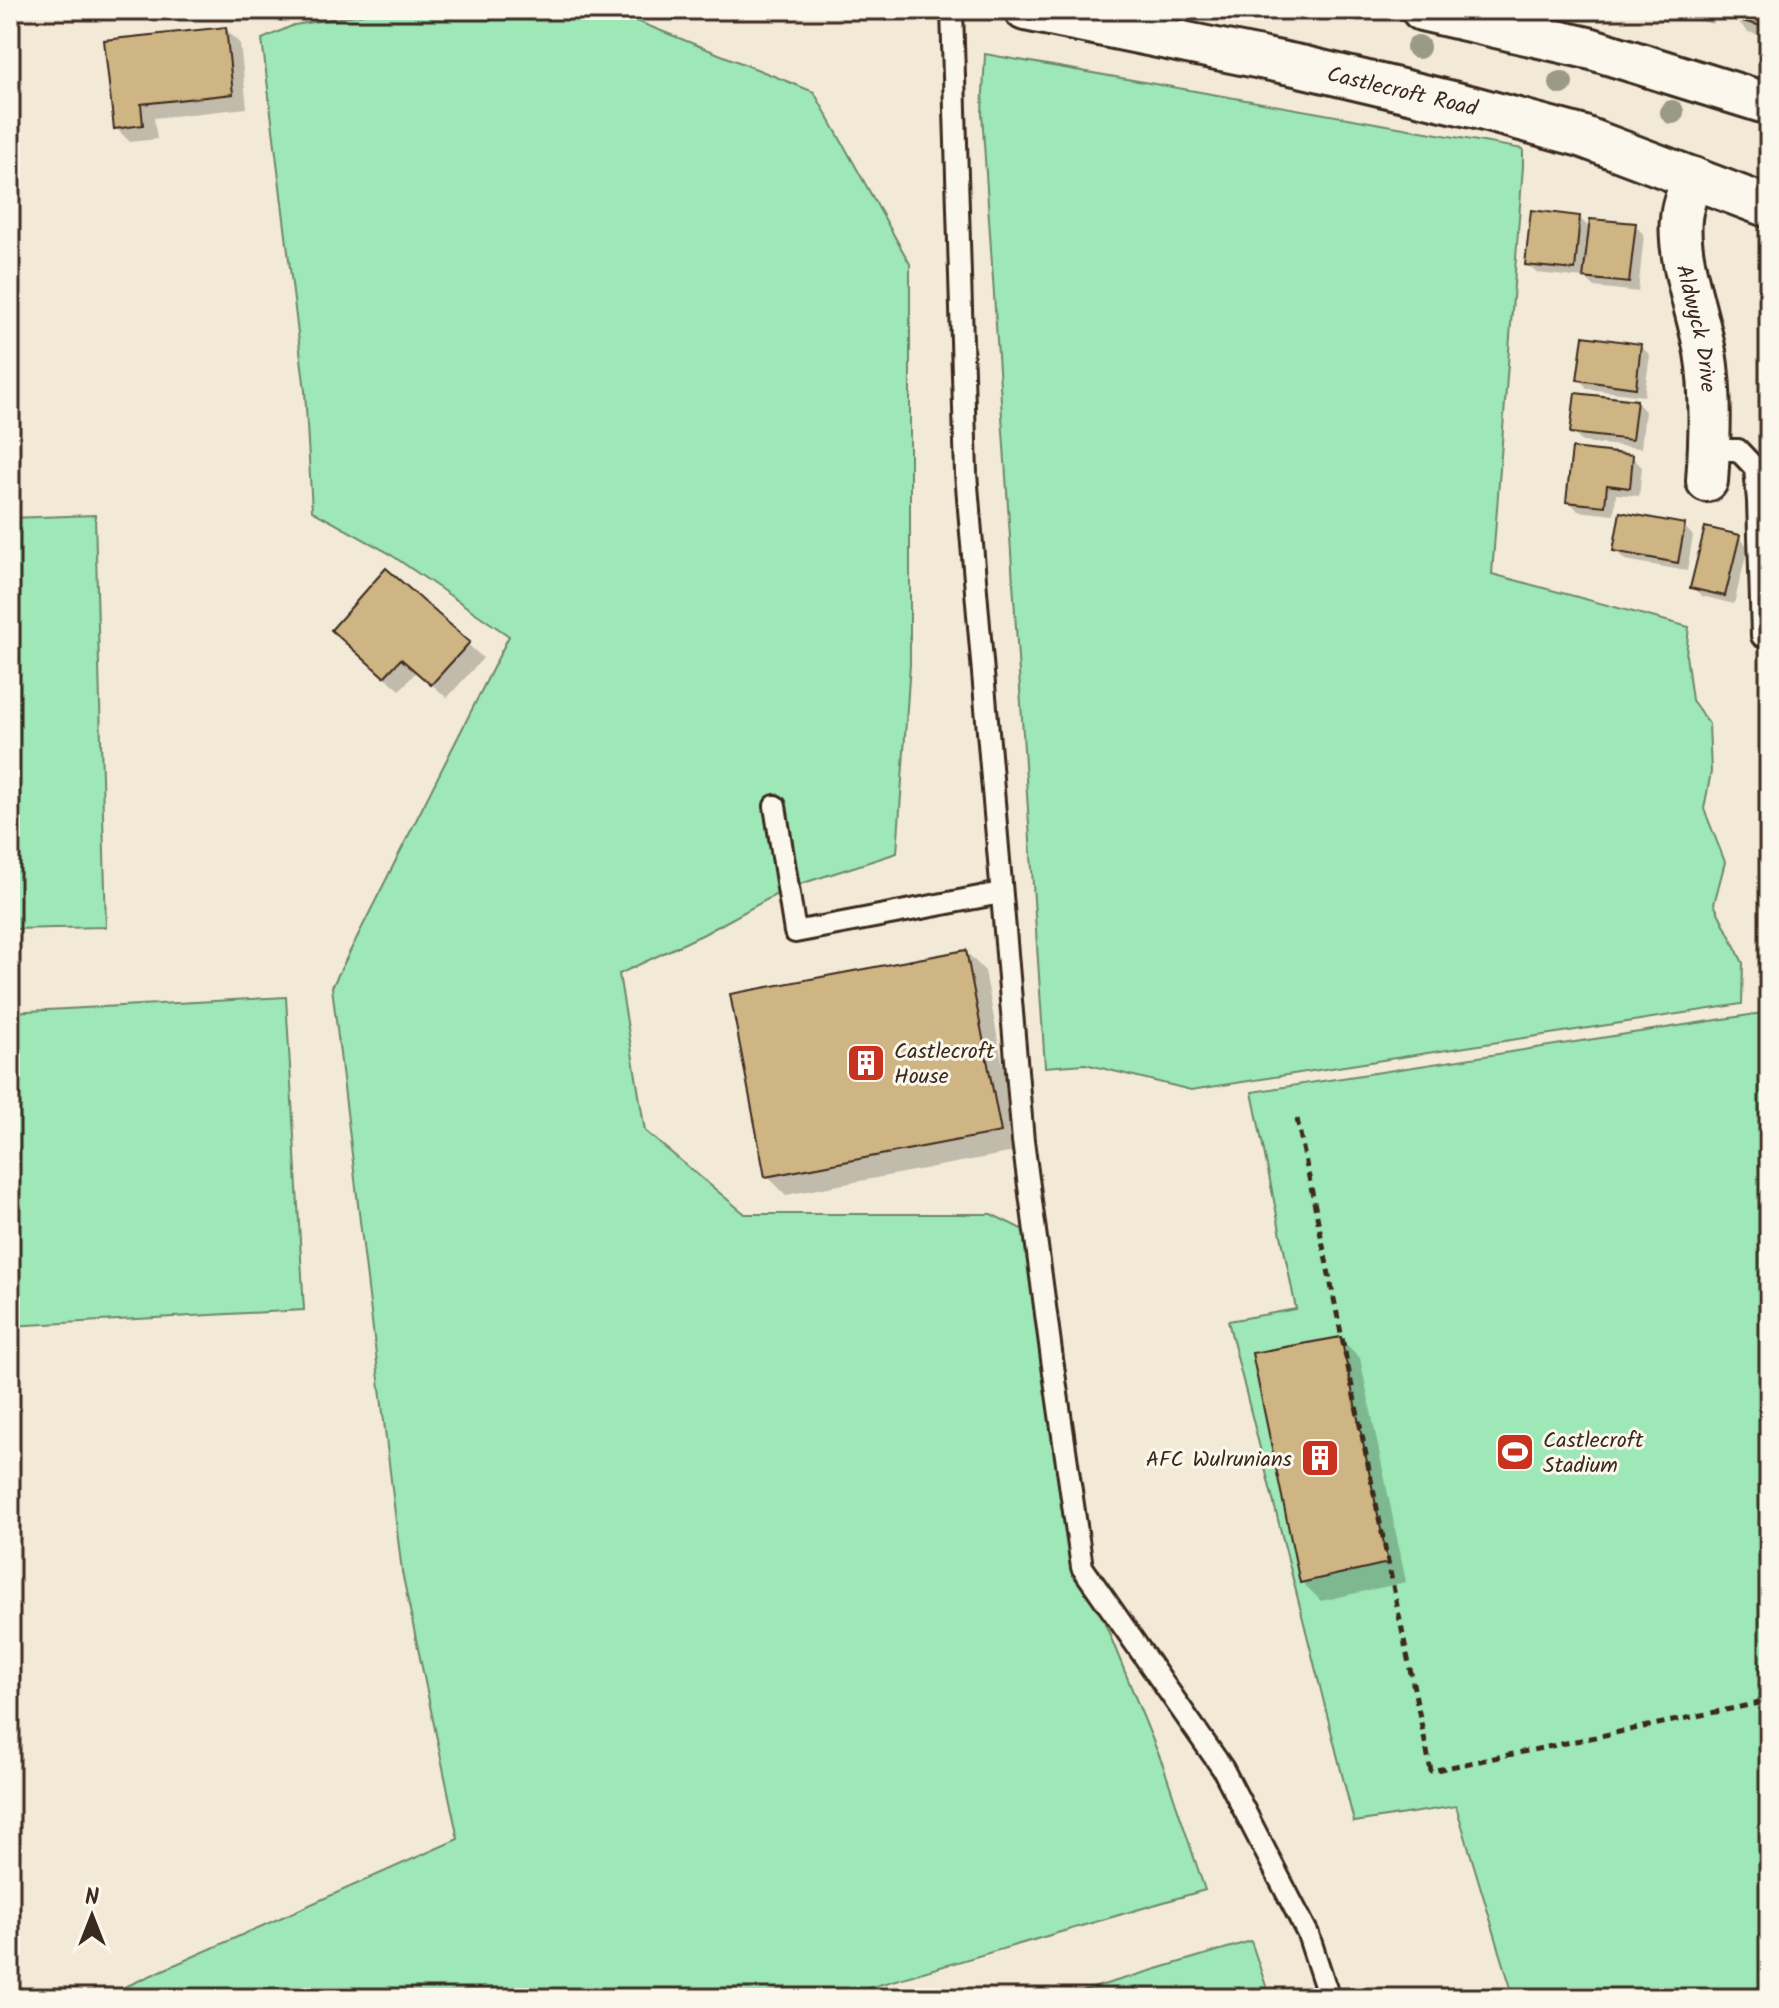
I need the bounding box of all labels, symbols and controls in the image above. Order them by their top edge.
street label: Castlecroft Road [1323,58,1482,128]
street label: Aldwyck Drive [1665,262,1724,393]
place label: Castlecroft House [894,1035,995,1095]
building icon: Castlecroft House [845,1042,887,1084]
place label: Castlecroft Stadium [1543,1424,1644,1484]
sports icon: Castlecroft Stadium [1494,1431,1536,1473]
building icon: AFC Wulrunians [1299,1437,1341,1479]
place label: AFC Wulrunians [1146,1443,1293,1478]
north arrow [52,1876,132,1956]
text: N [85,1881,99,1916]

